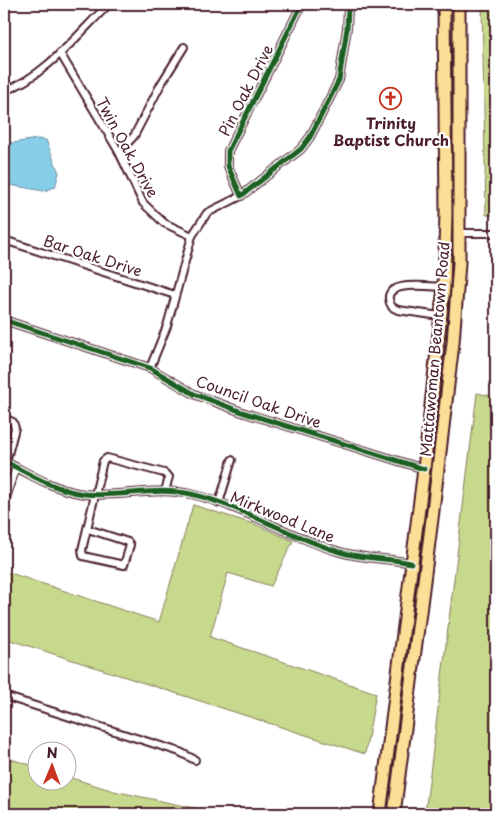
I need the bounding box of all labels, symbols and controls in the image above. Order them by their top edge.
street label: Pin Oak Drive [212,40,278,140]
church icon: Trinity Baptist Church [379,87,403,111]
street label: Twin Oak Drive [91,93,165,201]
place label: Trinity Baptist Church [333,111,449,151]
street label: Bar Oak Drive [41,228,145,282]
street label: Mattawoman Beantown Road [413,241,455,457]
street label: Council Oak Drive [193,369,325,433]
street label: Mirkwood Lane [227,485,339,547]
north arrow [28,740,78,790]
text: N [47,742,58,763]

